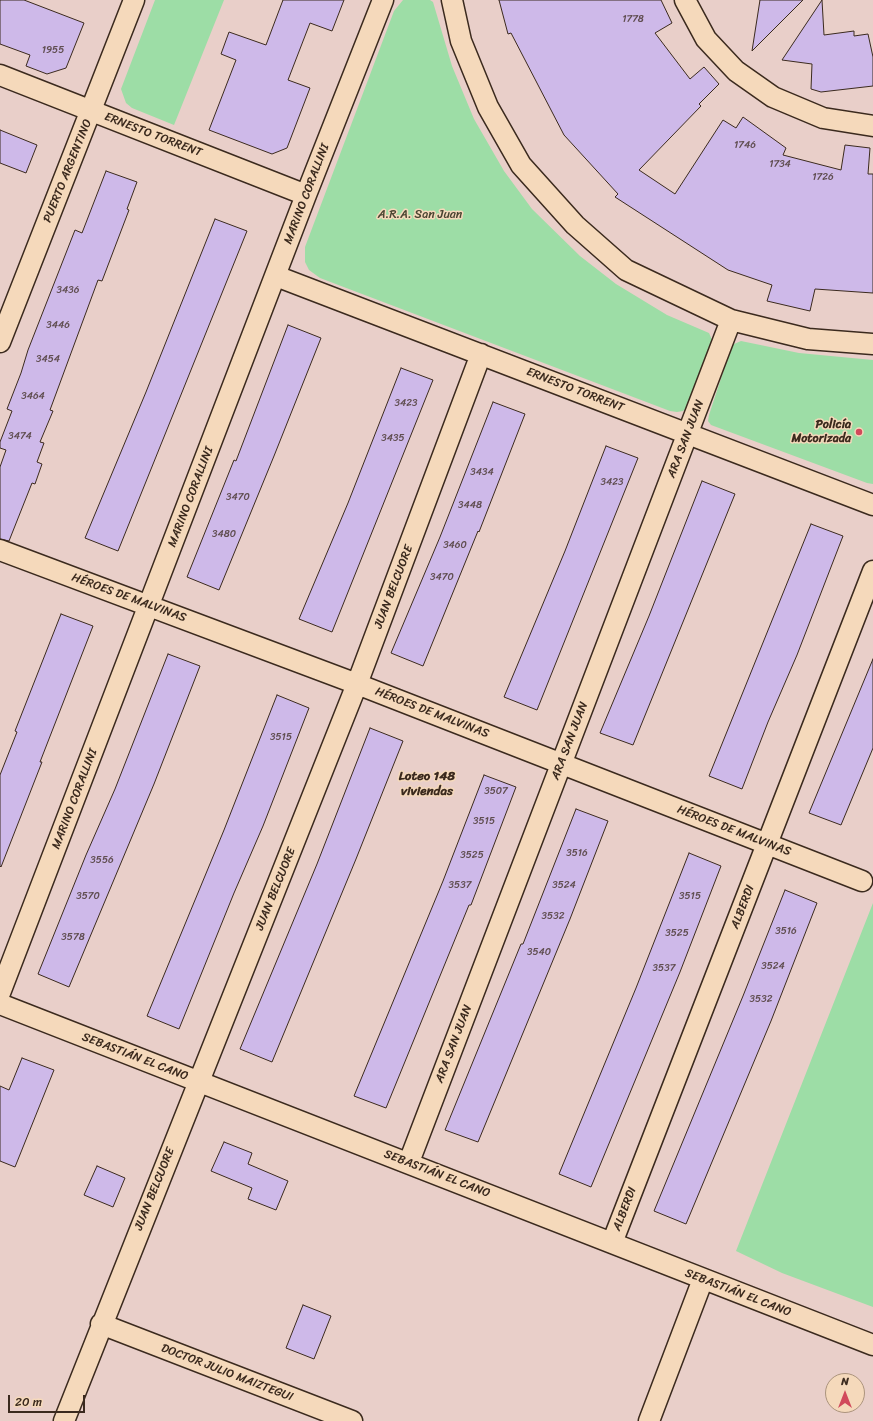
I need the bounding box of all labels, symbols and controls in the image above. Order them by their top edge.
house number: 1778 [622,13,644,25]
house number: 1955 [42,44,64,56]
street label: ERNESTO TORRENT [102,110,204,160]
street label: PUERTO ARGENTINO [41,117,95,225]
house number: 1746 [734,139,756,151]
street label: MARINO CORALLINI [281,142,333,246]
house number: 1734 [769,158,791,170]
house number: 1726 [812,171,834,183]
park label: A.R.A. San Juan [378,208,462,222]
house number: 3436 [57,284,79,296]
house number: 3446 [46,319,70,331]
house number: 3454 [36,353,60,365]
street label: ERNESTO TORRENT [524,365,626,415]
house number: 3464 [21,390,45,402]
house number: 3423 [395,397,417,409]
street label: ARA SAN JUAN [665,398,707,480]
place label: Policía Motorizada [791,418,851,446]
marker: Policía Motorizada [854,427,864,437]
house number: 3474 [8,430,32,442]
house number: 3435 [381,432,405,444]
street label: MARINO CORALLINI [165,445,217,549]
house number: 3434 [470,466,494,478]
house number: 3423 [601,476,623,488]
house number: 3470 [226,491,250,503]
house number: 3448 [458,499,482,511]
house number: 3480 [212,528,236,540]
house number: 3460 [443,539,467,551]
street label: JUAN BELCUORE [371,543,417,631]
street label: HÉROES DE MALVINAS [70,571,188,625]
house number: 3470 [430,571,454,583]
street label: HÉROES DE MALVINAS [373,685,491,741]
street label: ARA SAN JUAN [549,700,591,782]
house number: 3515 [270,731,292,743]
street label: MARINO CORALLINI [49,747,101,851]
district label: Loteo 148 viviendas [399,769,455,800]
house number: 3507 [484,785,508,797]
street label: HÉROES DE MALVINAS [675,803,793,859]
house number: 3515 [473,815,495,827]
street label: JUAN BELCUORE [253,845,299,933]
house number: 3516 [566,847,588,859]
house number: 3525 [460,849,484,861]
house number: 3556 [90,854,114,866]
house number: 3537 [449,879,471,891]
house number: 3524 [552,879,576,891]
street label: ALBERDI [728,883,758,931]
house number: 3570 [76,890,100,902]
house number: 3515 [679,890,701,902]
house number: 3532 [542,910,564,922]
house number: 3516 [775,925,797,937]
house number: 3525 [665,927,689,939]
house number: 3578 [61,931,85,943]
house number: 3540 [527,946,551,958]
house number: 3524 [761,960,785,972]
house number: 3537 [653,962,675,974]
house number: 3532 [750,993,772,1005]
street label: ARA SAN JUAN [433,1003,475,1085]
street label: SEBASTIÁN EL CANO [80,1030,190,1084]
street label: JUAN BELCUORE [132,1145,178,1233]
street label: SEBASTIÁN EL CANO [382,1147,492,1201]
street label: ALBERDI [610,1185,640,1233]
street label: SEBASTIÁN EL CANO [683,1266,793,1320]
street label: DOCTOR JULIO MAIZTEGUI [159,1341,295,1405]
text: N [841,1372,849,1391]
north arrow [825,1373,865,1413]
scale bar [10,1387,87,1413]
text: 20 m [15,1391,42,1413]

